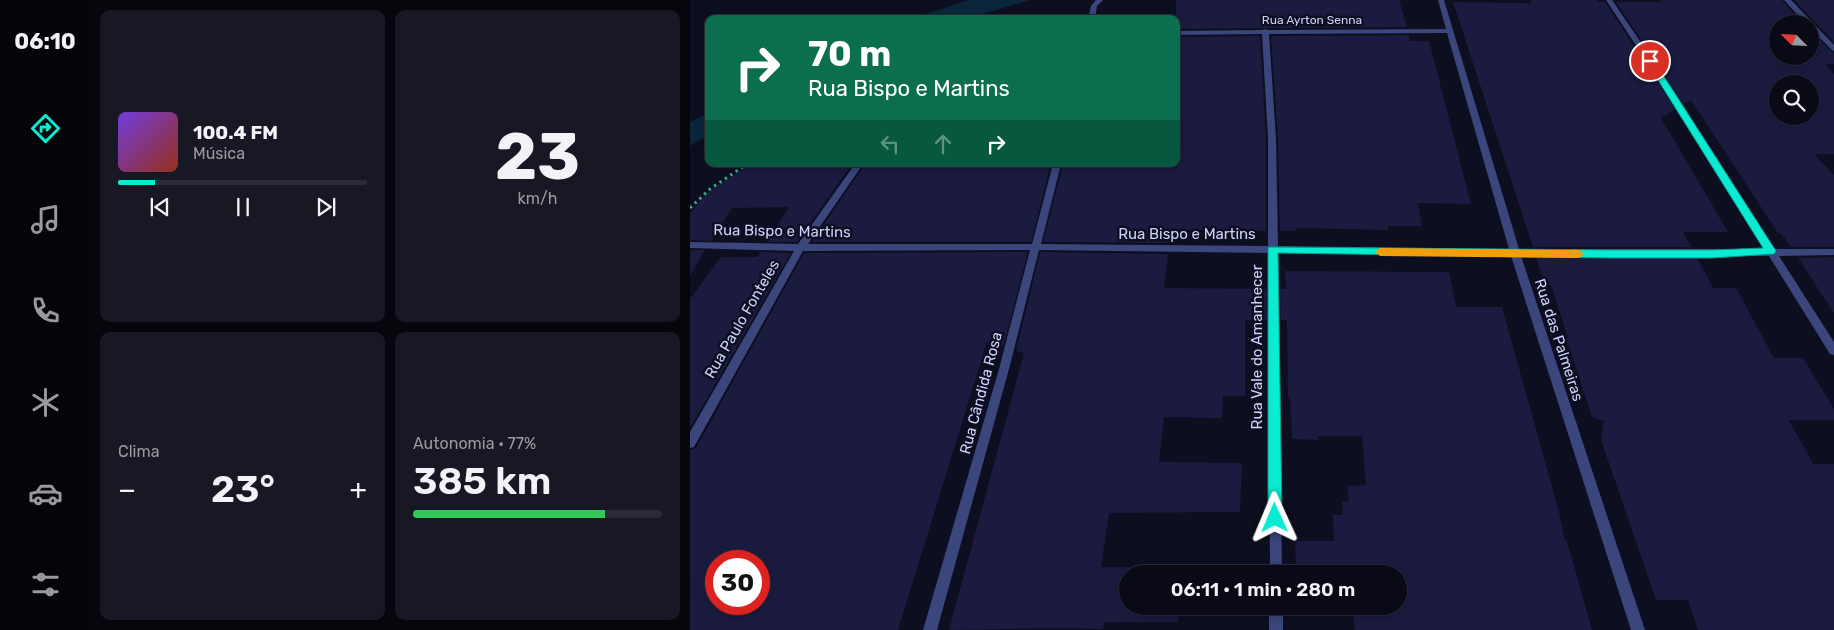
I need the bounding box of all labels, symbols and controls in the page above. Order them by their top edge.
street label: Rua Ayrton Senna [1262,13,1362,27]
north arrow [1769,15,1819,65]
map controls [1769,15,1819,125]
text: 06:10 [14,28,76,55]
text: 70 m [808,33,891,75]
icon: right [725,35,790,100]
pin [1629,40,1671,82]
icon: arrive [1636,47,1664,75]
text: Rua Bispo e Martins [808,75,1010,102]
button: search [1769,75,1819,125]
icon: directions [28,111,63,146]
text: 23 [495,118,580,195]
text: 100.4 FM [193,121,278,144]
icon: left [876,130,904,158]
icon: ahead [929,130,957,158]
icon: right [982,130,1010,158]
text: Música [193,144,245,163]
text: km/h [518,189,557,208]
icon: previous [146,193,174,221]
icon: pause [229,193,257,221]
icon: next [312,193,340,221]
icon: music [28,202,63,237]
street label: Rua Bispo e Martins [713,221,851,241]
street label: Rua Bispo e Martins [1118,225,1256,243]
street label: Rua Paulo Fonteles [701,256,783,381]
street label: Rua Vale do Amanhecer [1248,264,1266,429]
street label: Rua das Palmeiras [1531,277,1587,404]
icon: phone [28,293,63,328]
street label: Rua Cândida Rosa [956,330,1006,456]
icon: climate [28,385,63,420]
text: Autonomia · 77% [413,434,536,453]
text: Clima [118,442,159,461]
text: 385 km [413,458,551,504]
text: 23° [211,466,275,512]
text: − [118,473,136,506]
text: + [350,473,367,506]
icon: car [28,476,63,511]
position arrow [1248,491,1300,543]
speed limit sign: 30 [705,550,770,615]
icon: filters [28,567,63,602]
text: 06:11 · 1 min · 280 m [1171,578,1355,601]

